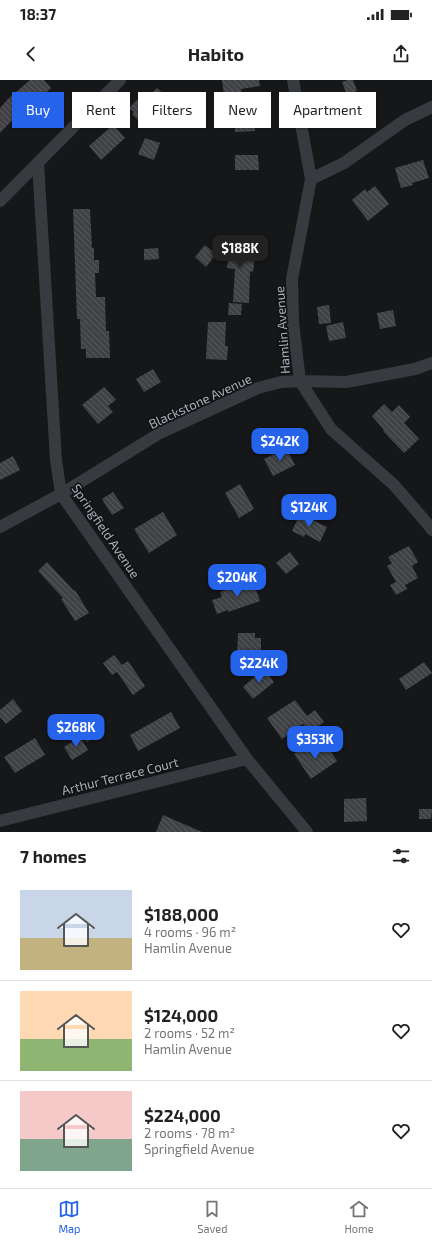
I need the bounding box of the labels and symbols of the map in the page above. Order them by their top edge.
pin: $188K [212,235,268,269]
street label: Hamlin Avenue [271,286,293,374]
street label: Blackstone Avenue [146,370,254,432]
pin: $242K [252,428,308,462]
street label: Springfield Avenue [68,481,144,581]
pin: $124K [281,494,337,528]
pin: $204K [209,564,265,598]
pin: $224K [231,650,287,684]
pin: $268K [48,714,104,748]
pin: $353K [287,726,343,760]
street label: Arthur Terrace Court [60,754,180,798]

